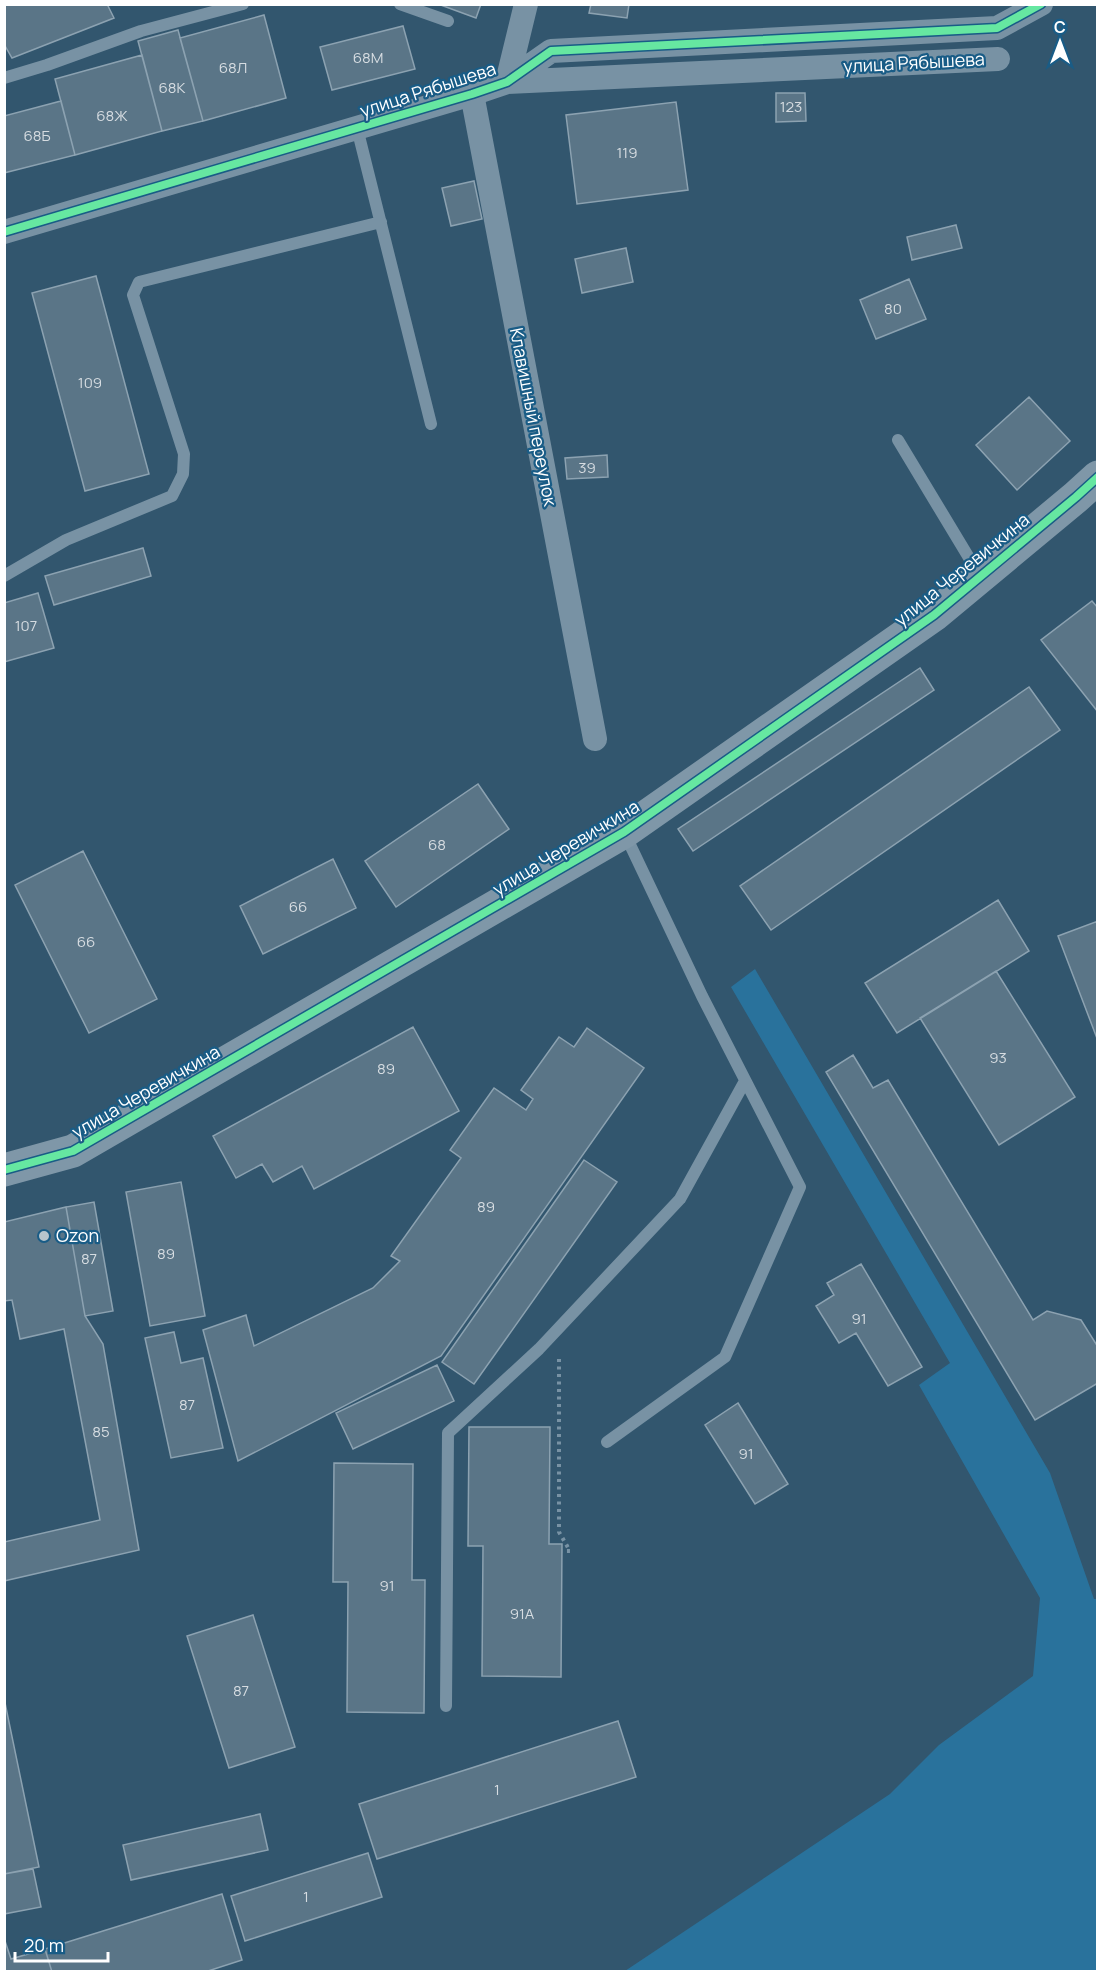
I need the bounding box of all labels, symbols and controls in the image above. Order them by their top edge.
north arrow [1030,12,1090,72]
text: С [1054,16,1066,38]
street label: улица Рябышева [843,46,985,78]
house number: 68М [353,47,383,68]
street label: улица Рябышева [357,56,499,122]
house number: 68Л [219,57,247,78]
house number: 68К [159,77,186,98]
house number: 123 [780,96,802,117]
house number: 68Ж [96,105,128,126]
house number: 68Б [23,125,51,146]
house number: 119 [616,142,638,163]
house number: 80 [884,298,902,319]
street label: Клавишный переулок [505,326,563,509]
house number: 109 [78,372,102,393]
house number: 39 [578,457,596,478]
street label: улица Черевичкина [889,507,1034,631]
house number: 107 [15,615,37,636]
street label: улица Черевичкина [488,794,643,901]
house number: 68 [428,834,446,855]
house number: 66 [289,896,307,917]
house number: 66 [77,931,95,952]
street label: улица Черевичкина [67,1039,224,1143]
house number: 93 [989,1047,1007,1068]
house number: 89 [377,1058,395,1079]
house number: 89 [477,1196,495,1217]
place label: Ozon [56,1223,99,1247]
marker: Ozon [37,1229,51,1243]
house number: 89 [157,1243,175,1264]
house number: 87 [81,1248,97,1269]
house number: 91 [851,1308,867,1329]
house number: 87 [179,1394,195,1415]
house number: 85 [92,1421,110,1442]
house number: 91 [738,1443,754,1464]
house number: 91 [379,1575,395,1596]
house number: 91А [510,1603,535,1624]
house number: 87 [233,1680,249,1701]
house number: 1 [494,1779,500,1800]
house number: 1 [303,1886,309,1907]
scale bar [15,1925,108,1963]
text: 20 m [24,1933,64,1957]

